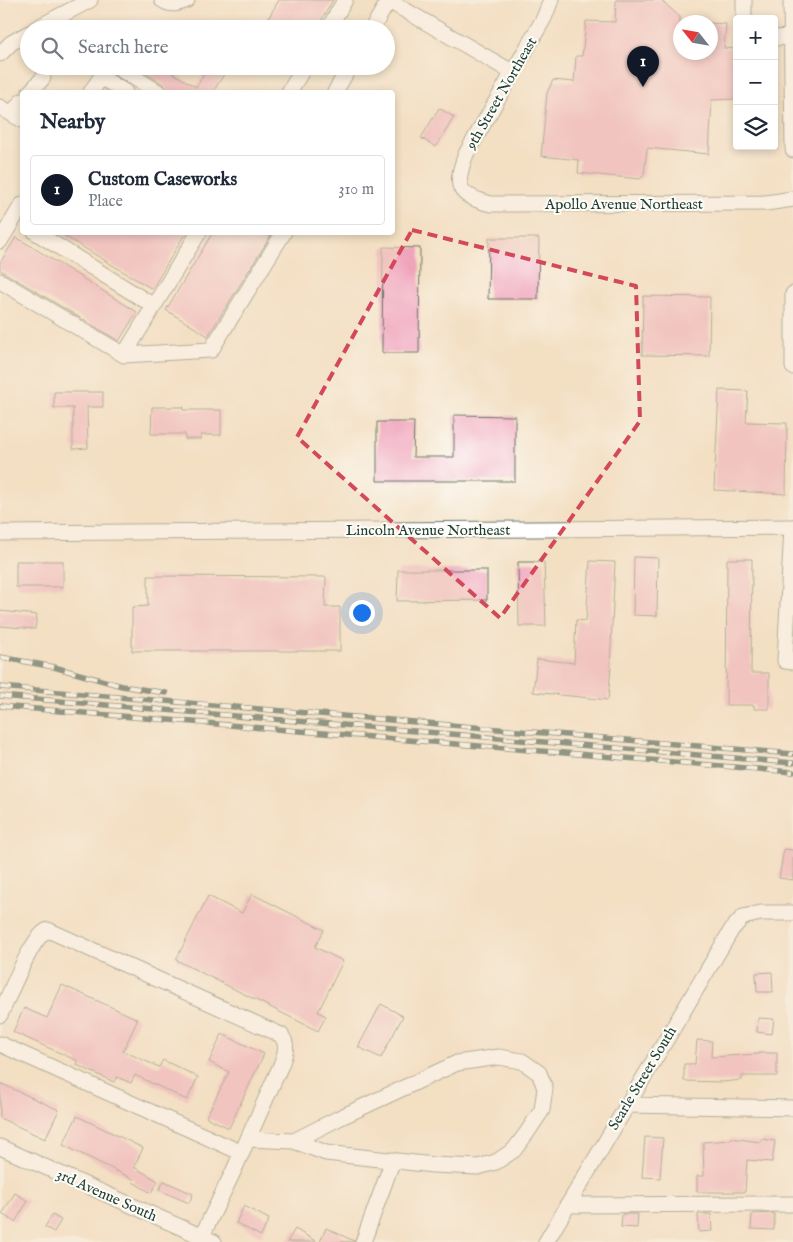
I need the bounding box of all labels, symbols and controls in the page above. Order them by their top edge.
north arrow [673,15,718,60]
map controls [733,15,778,150]
button: + [733,15,778,60]
search box [20,20,395,75]
icon: search [38,34,66,62]
street label: 9th Street Northeast [461,34,541,154]
text: Search here [78,36,169,60]
pin: 1 [627,46,659,87]
button: − [733,60,778,105]
button: layers [733,105,778,150]
text: Nearby [40,109,105,136]
text: Custom Caseworks [88,168,237,192]
text: 1 [54,180,60,200]
text: 310 m [338,180,374,200]
text: Place [88,192,123,212]
street label: Apollo Avenue Northeast [544,195,703,214]
street label: Lincoln Avenue Northeast [346,521,510,540]
your location [349,600,375,626]
street label: Searle Street South [604,1023,681,1134]
street label: 3rd Avenue South [54,1165,160,1226]

